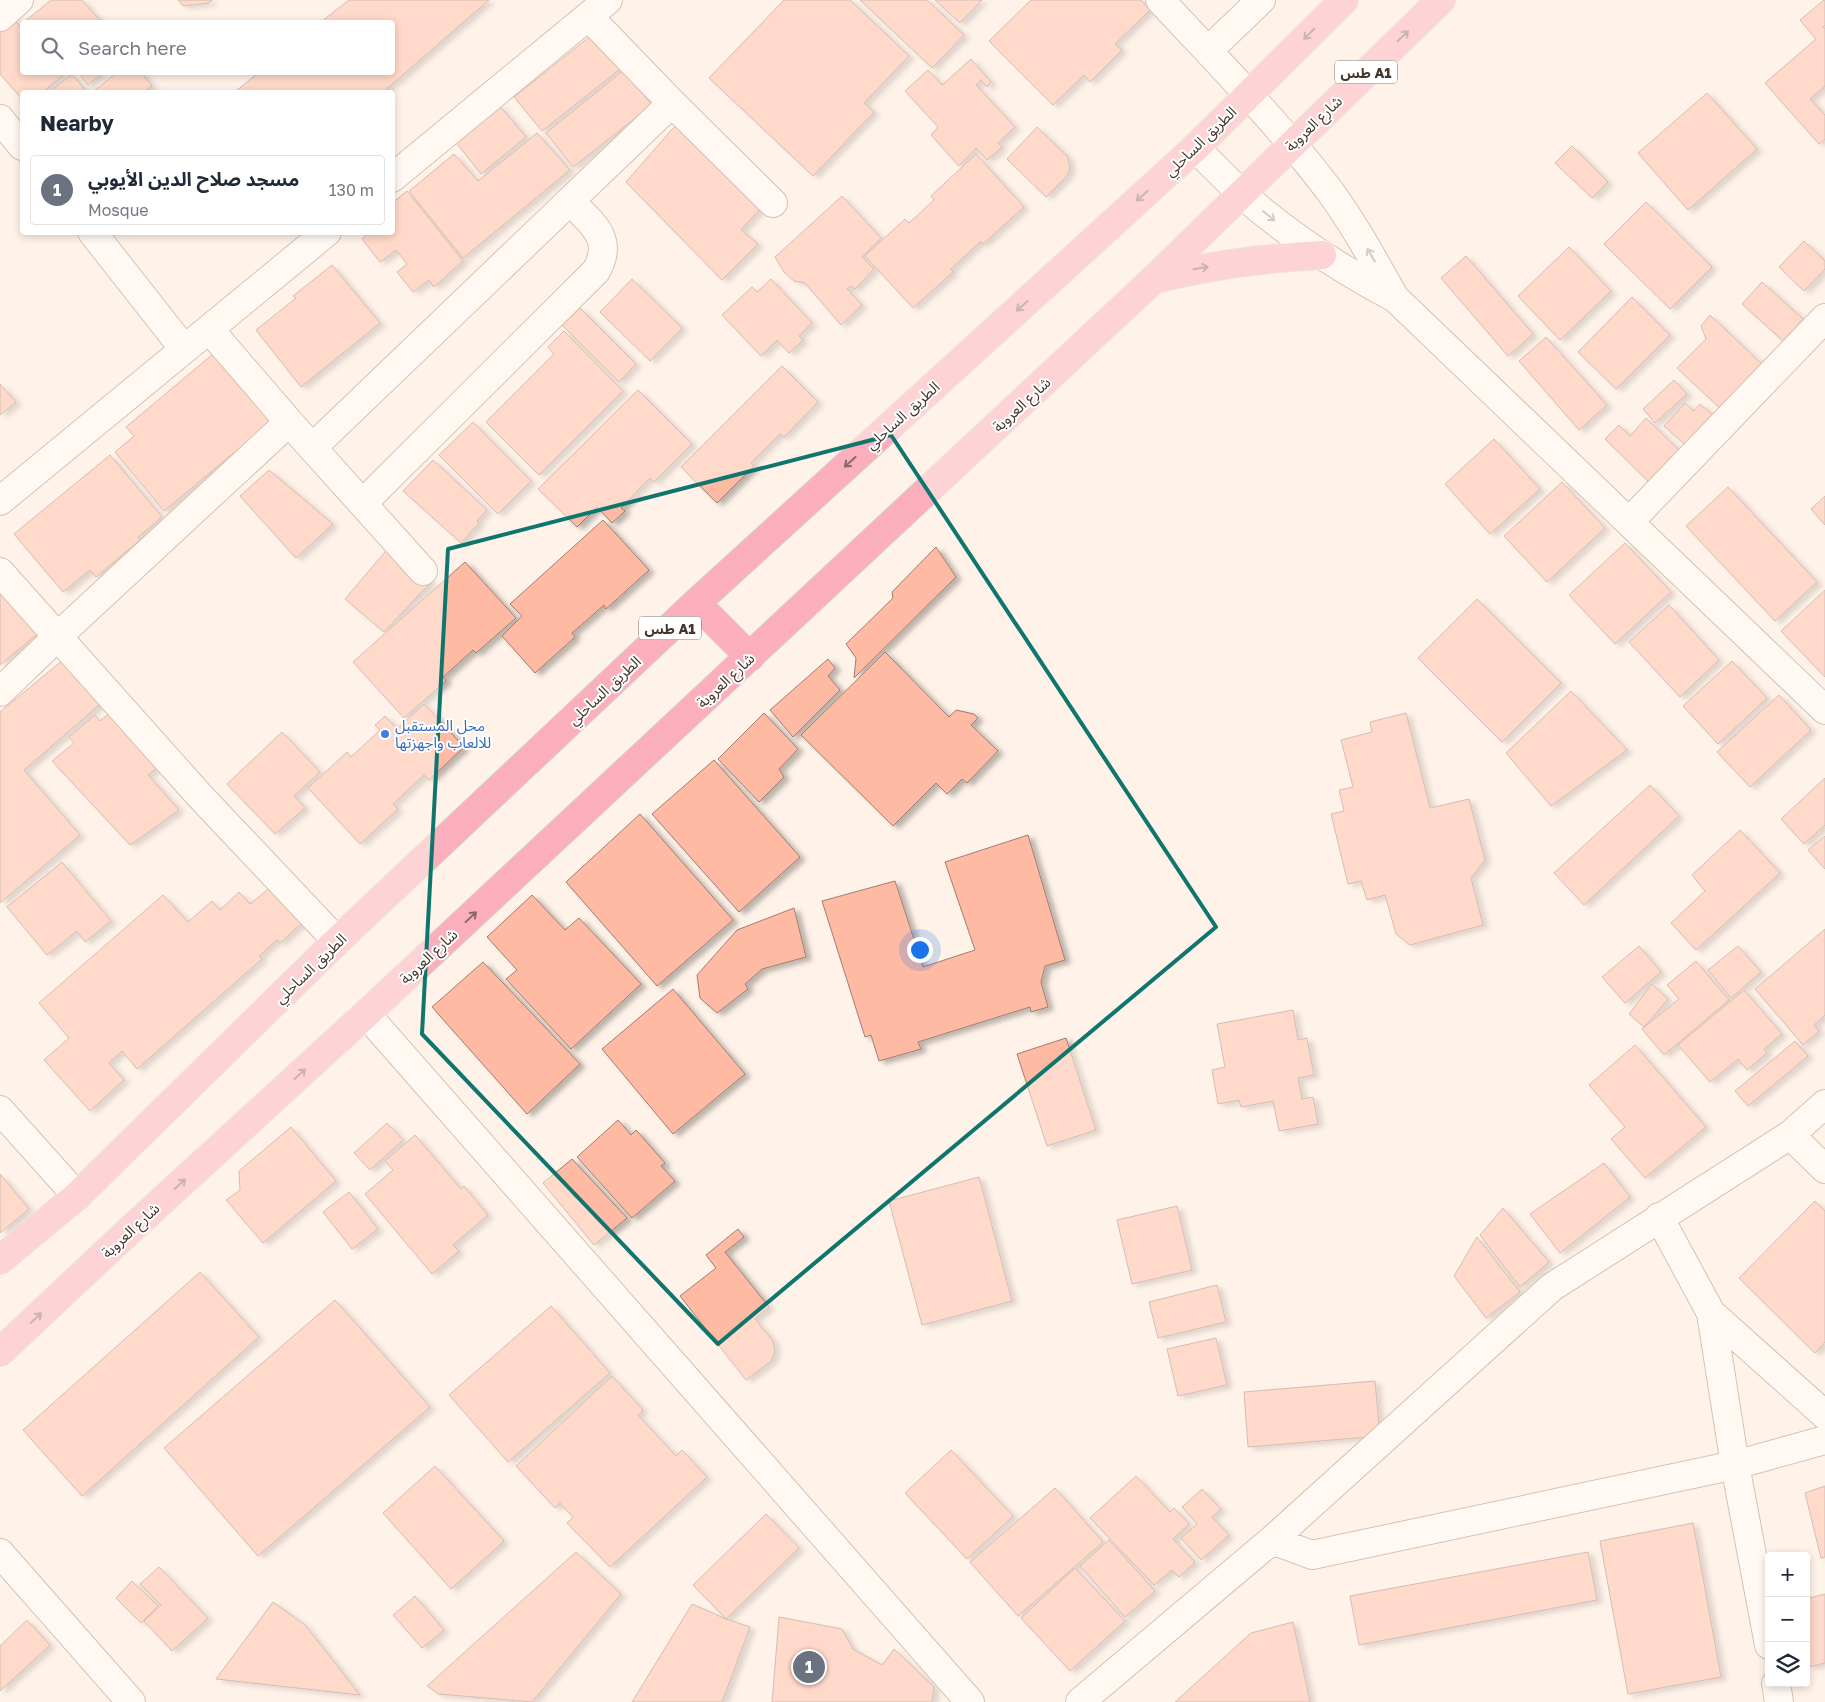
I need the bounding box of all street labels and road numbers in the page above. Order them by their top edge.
road number: طس A1 [1335,61,1397,84]
street label: شارع العروبة [1281,91,1348,157]
street label: الطريق الساحلي [1160,102,1242,182]
street label: شارع العروبة [988,373,1056,438]
street label: الطريق الساحلي [861,377,945,455]
road number: طس A1 [639,616,701,640]
street label: شارع العروبة [692,649,760,714]
street label: الطريق الساحلي [564,652,646,731]
street label: شارع العروبة [395,925,463,990]
street label: الطريق الساحلي [270,929,352,1009]
street label: شارع العروبة [97,1199,165,1264]

